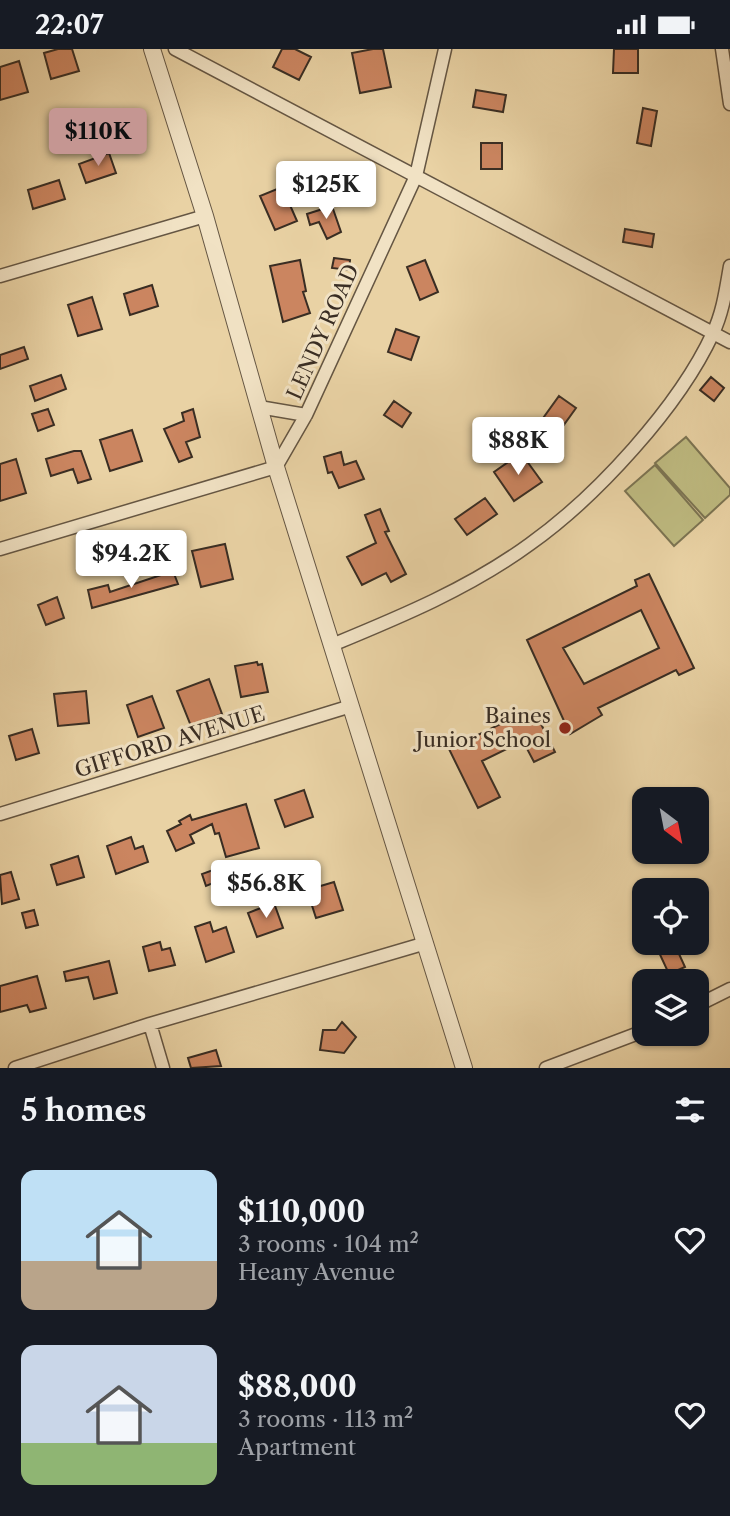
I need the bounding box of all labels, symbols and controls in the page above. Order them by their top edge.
text: 22:07 [35,9,104,41]
pin: $110K [49,109,147,168]
text: $110K [65,117,131,145]
pin: $125K [277,162,375,221]
text: $125K [292,170,360,198]
street label: LENDY ROAD [281,260,364,404]
pin: $88K [477,417,559,477]
text: $88K [488,426,548,454]
pin: $94.2K [74,531,188,590]
text: $94.2K [92,539,170,567]
street label: GIFFORD AVENUE [72,701,268,782]
place label: Baines Junior School [413,703,551,752]
marker: Baines Junior School [557,720,573,736]
north arrow [632,787,709,865]
map controls [632,787,709,1046]
pin: $56.8K [209,861,323,920]
text: $56.8K [227,869,305,897]
button: locate [632,878,709,955]
button: layers [632,969,709,1046]
icon: filters [671,1091,709,1129]
text: 5 homes [21,1092,146,1129]
text: $110,000 [238,1193,365,1230]
icon: home [77,1198,161,1282]
icon: heart [671,1221,709,1259]
text: 3 rooms · 104 m² [238,1230,419,1258]
text: Heany Avenue [238,1258,395,1286]
text: $88,000 [238,1368,357,1405]
icon: home [77,1373,161,1457]
icon: heart [671,1396,709,1434]
text: 3 rooms · 113 m² [238,1405,414,1433]
text: Apartment [238,1433,356,1461]

